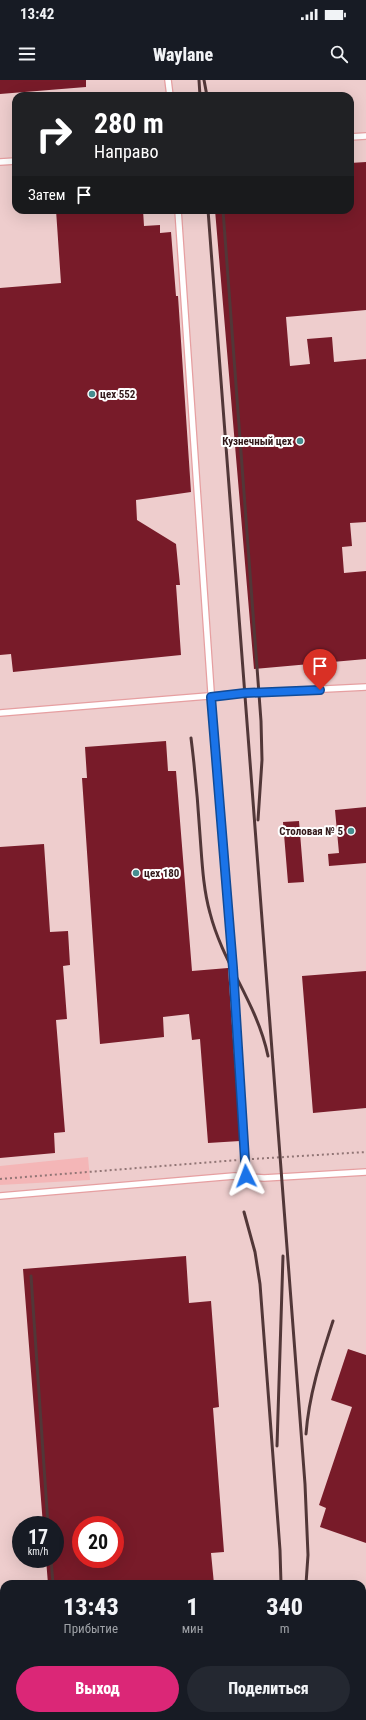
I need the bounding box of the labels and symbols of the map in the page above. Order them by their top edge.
place label: цех 552 [100,388,136,401]
marker: цех 552 [87,389,97,399]
place label: Кузнечный цех [222,435,292,448]
marker: Кузнечный цех [295,436,305,446]
pin [303,649,337,690]
place label: Столовая № 5 [279,825,343,838]
marker: Столовая № 5 [346,826,356,836]
place label: цех 180 [144,867,180,880]
marker: цех 180 [131,868,141,878]
position arrow [225,1155,267,1197]
speed limit sign: 20 [72,1516,124,1568]

